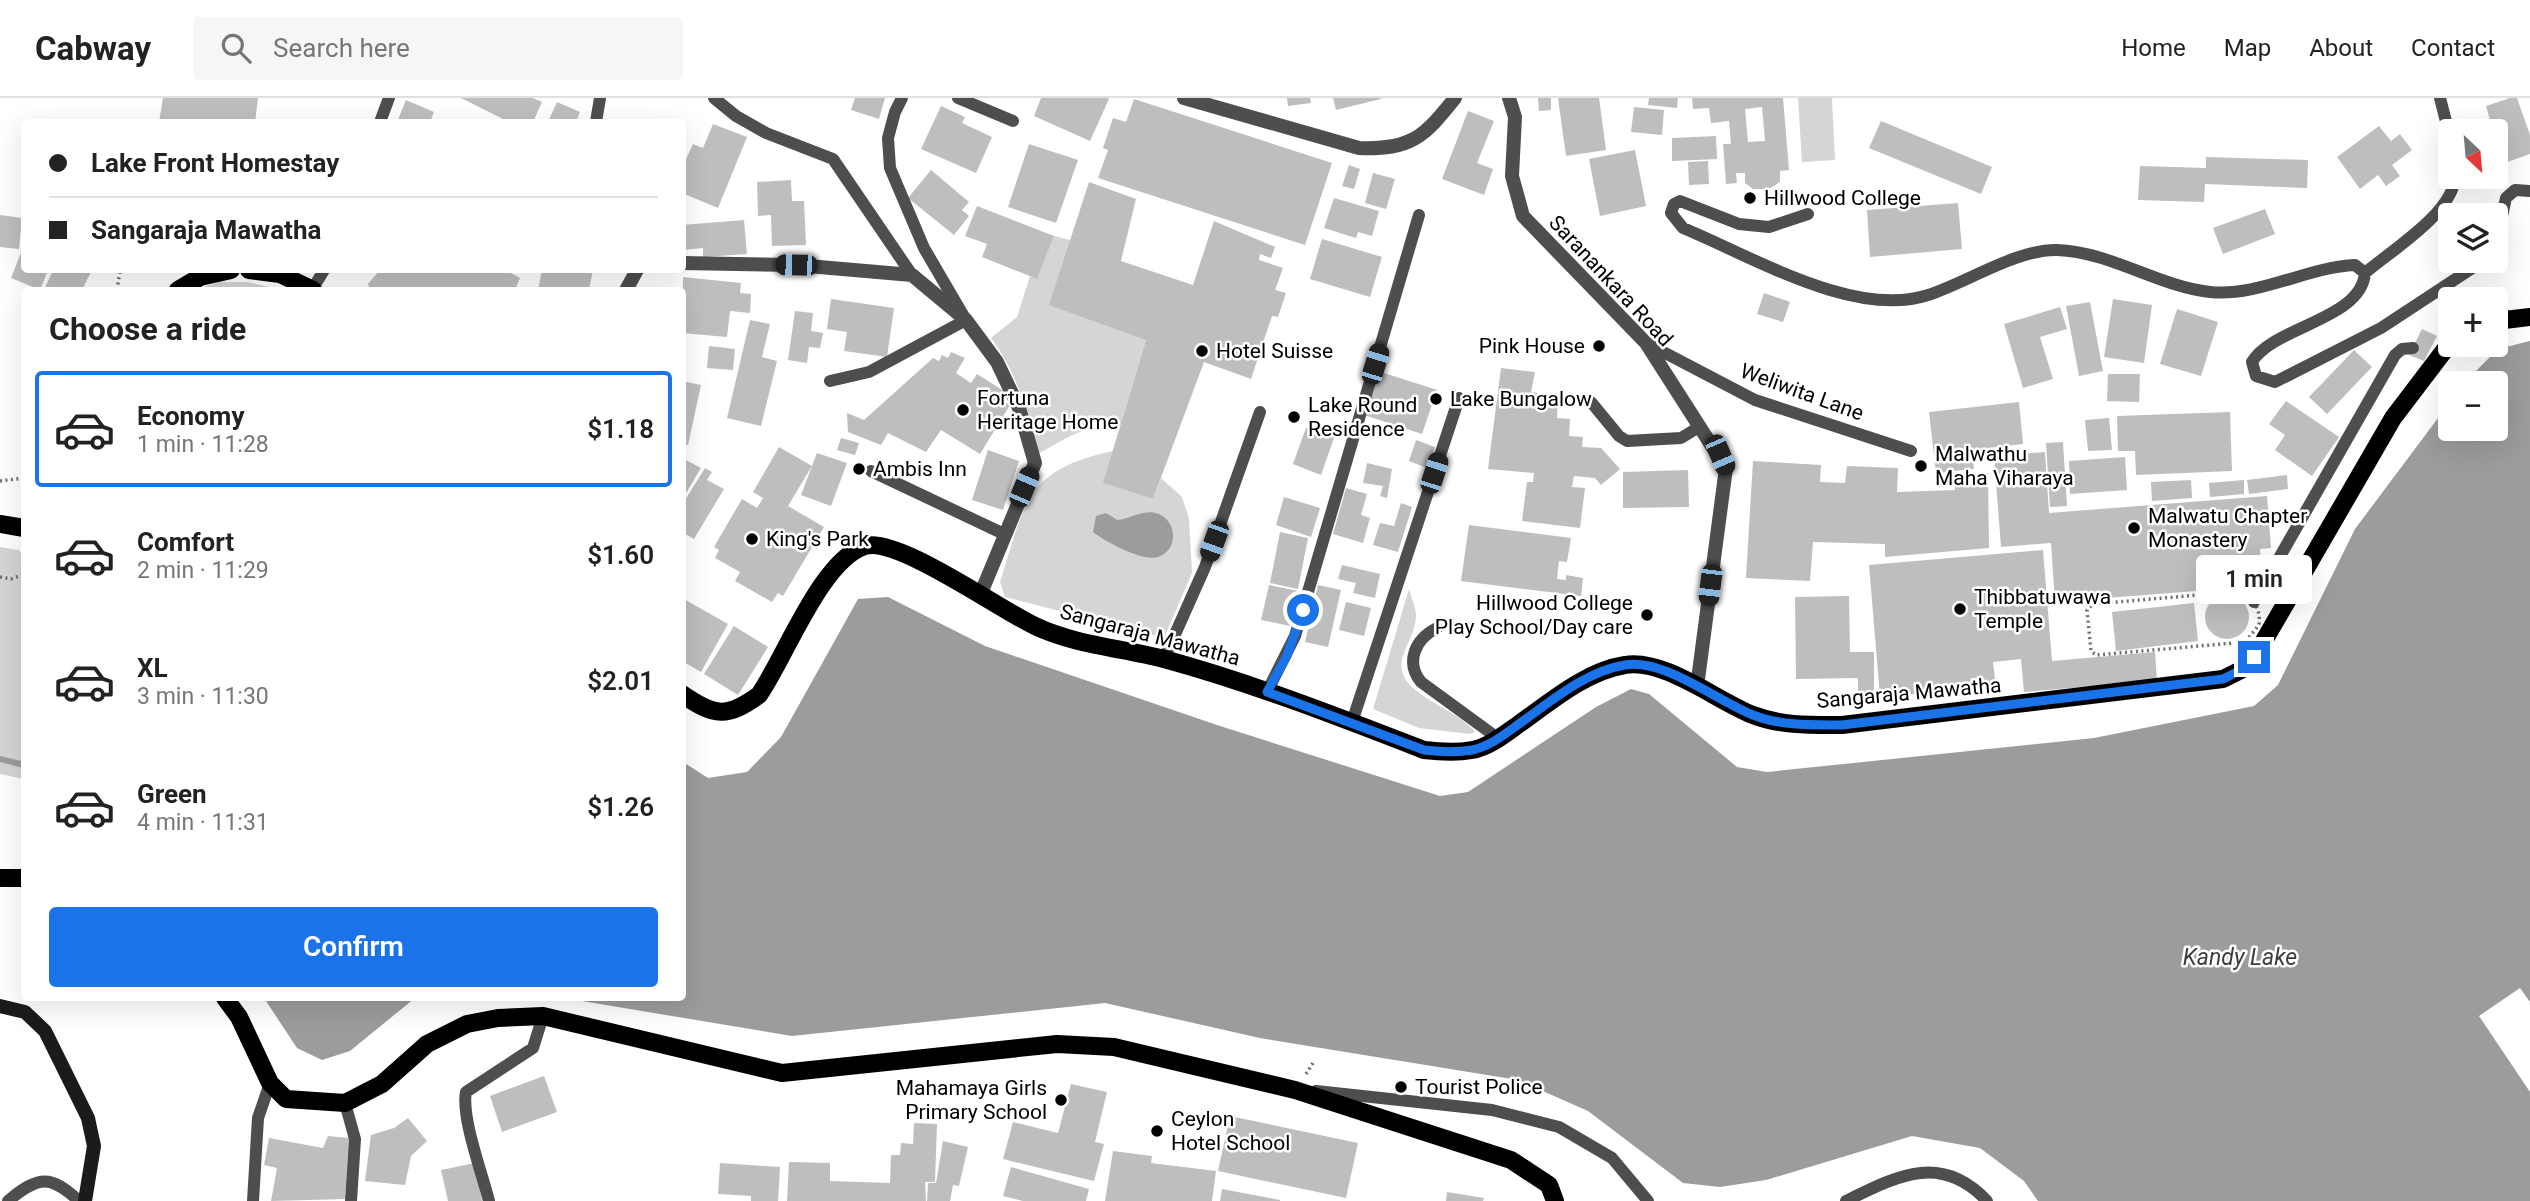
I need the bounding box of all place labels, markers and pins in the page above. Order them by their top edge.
place label: Hillwood College [1764,186,1921,210]
marker: Hillwood College [1742,190,1758,206]
place label: Pink House [1479,334,1585,358]
marker: Pink House [1591,338,1607,354]
place label: Hotel Suisse [1216,339,1333,363]
marker: Hotel Suisse [1194,343,1210,359]
place label: Fortuna Heritage Home [977,386,1118,434]
place label: Lake Bungalow [1450,387,1592,411]
marker: Lake Bungalow [1428,391,1444,407]
place label: Lake Round Residence [1308,393,1417,441]
marker: Fortuna Heritage Home [955,402,971,418]
marker: Lake Round Residence [1286,409,1302,425]
place label: Malwathu Maha Viharaya [1935,442,2074,490]
place label: Ambis Inn [873,457,967,481]
marker: Malwathu Maha Viharaya [1913,458,1929,474]
marker: Ambis Inn [851,461,867,477]
place label: Malwatu Chapter Monastery [2148,504,2307,552]
marker: Malwatu Chapter Monastery [2126,520,2142,536]
place label: King's Park [766,527,869,551]
marker: King's Park [744,531,760,547]
place label: Thibbatuwawa Temple [1974,585,2111,633]
place label: Hillwood College Play School/Day care [1435,591,1633,639]
marker: Thibbatuwawa Temple [1952,601,1968,617]
marker: Hillwood College Play School/Day care [1639,607,1655,623]
place label: Tourist Police [1415,1075,1543,1099]
place label: Mahamaya Girls Primary School [896,1076,1047,1124]
marker: Tourist Police [1393,1079,1409,1095]
marker: Mahamaya Girls Primary School [1053,1092,1069,1108]
place label: Ceylon Hotel School [1171,1107,1290,1155]
marker: Ceylon Hotel School [1149,1123,1165,1139]

